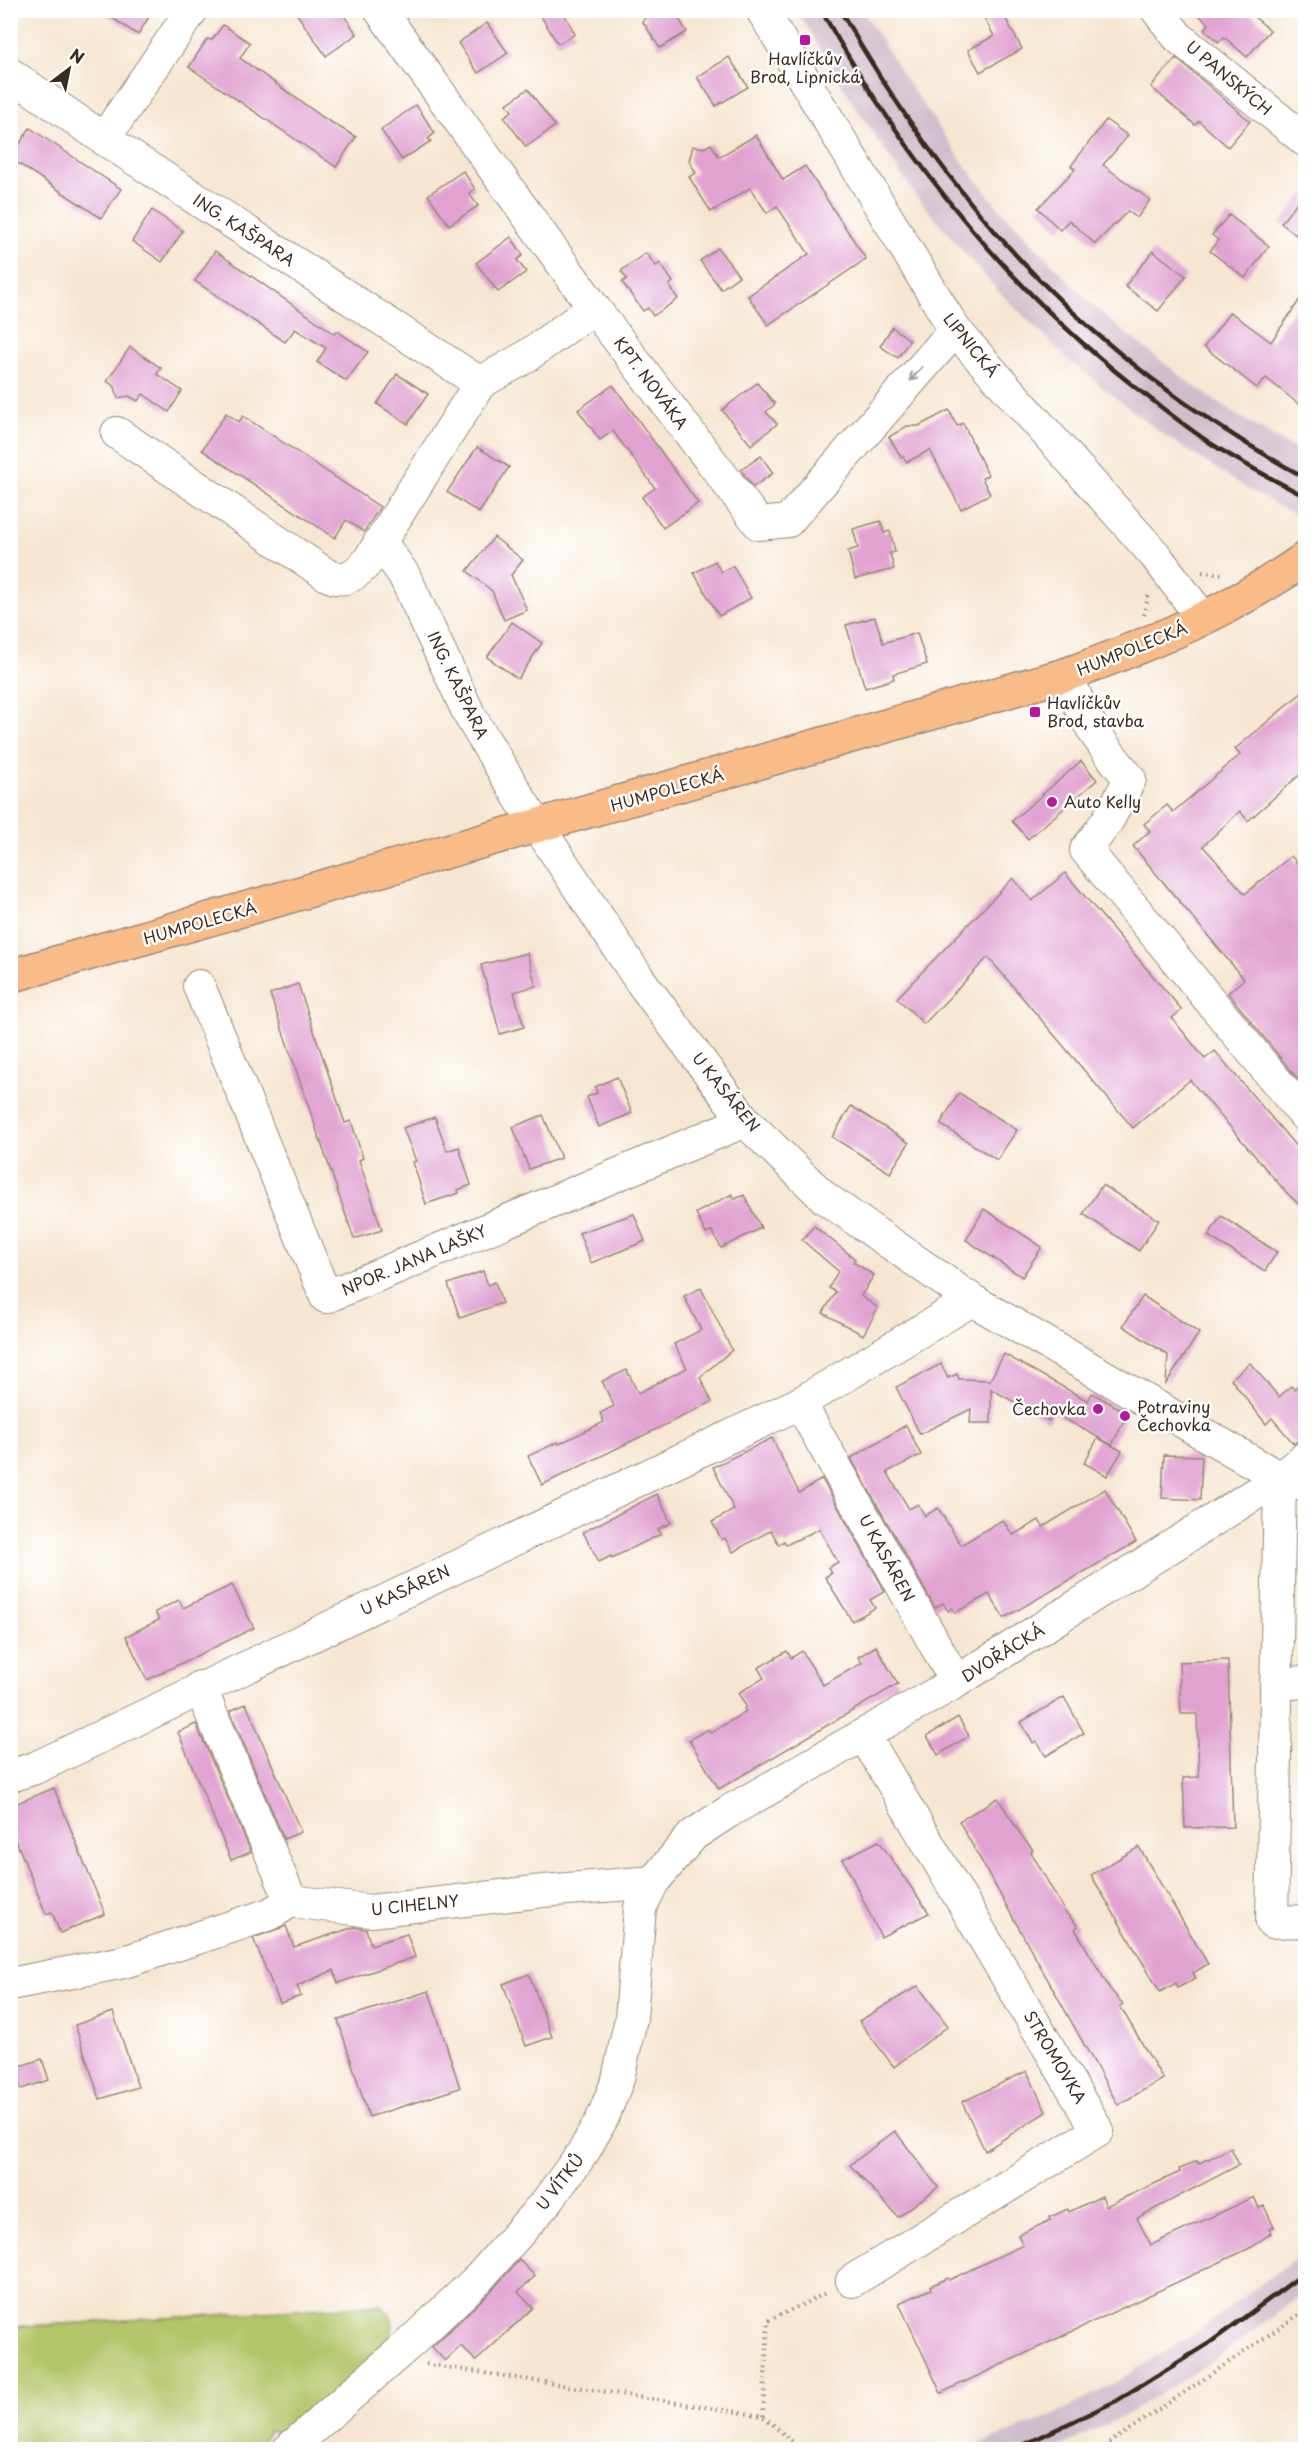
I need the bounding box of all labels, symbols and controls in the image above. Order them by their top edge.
marker: Havlíčkův Brod, Lipnická [798,33,812,47]
street label: U PANSKÝCH [1181,34,1278,121]
north arrow [39,39,99,99]
text: N [66,42,89,69]
place label: Havlíčkův Brod, Lipnická [750,46,860,88]
street label: ING. KAŠPARA [189,187,300,271]
street label: LIPNICKÁ [938,307,1005,382]
street label: KPT. NOVÁKA [609,331,695,434]
one-way arrow [910,366,923,382]
street label: HUMPOLECKÁ [1073,615,1190,681]
street label: ING. KAŠPARA [422,627,495,743]
place label: Havlíčkův Brod, stavba [1047,690,1145,732]
marker: Havlíčkův Brod, stavba [1028,705,1042,719]
street label: HUMPOLECKÁ [607,761,726,817]
place label: Auto Kelly [1064,789,1141,813]
marker: Auto Kelly [1045,795,1059,809]
street label: HUMPOLECKÁ [140,894,259,950]
street label: U KASÁREN [687,1046,767,1137]
street label: NPOR. JANA LAŠKY [337,1218,490,1300]
place label: Potraviny Čechovka [1137,1394,1211,1436]
place label: Čechovka [1012,1396,1086,1420]
marker: Čechovka [1091,1402,1105,1416]
marker: Potraviny Čechovka [1118,1409,1132,1423]
street label: U KASÁREN [854,1509,922,1606]
street label: U KASÁREN [356,1558,453,1620]
street label: DVOŘÁCKÁ [956,1617,1049,1687]
street label: U CIHELNY [370,1887,460,1921]
street label: STROMOVKA [1019,2005,1093,2108]
street label: U VÍTKŮ [529,2148,589,2215]

